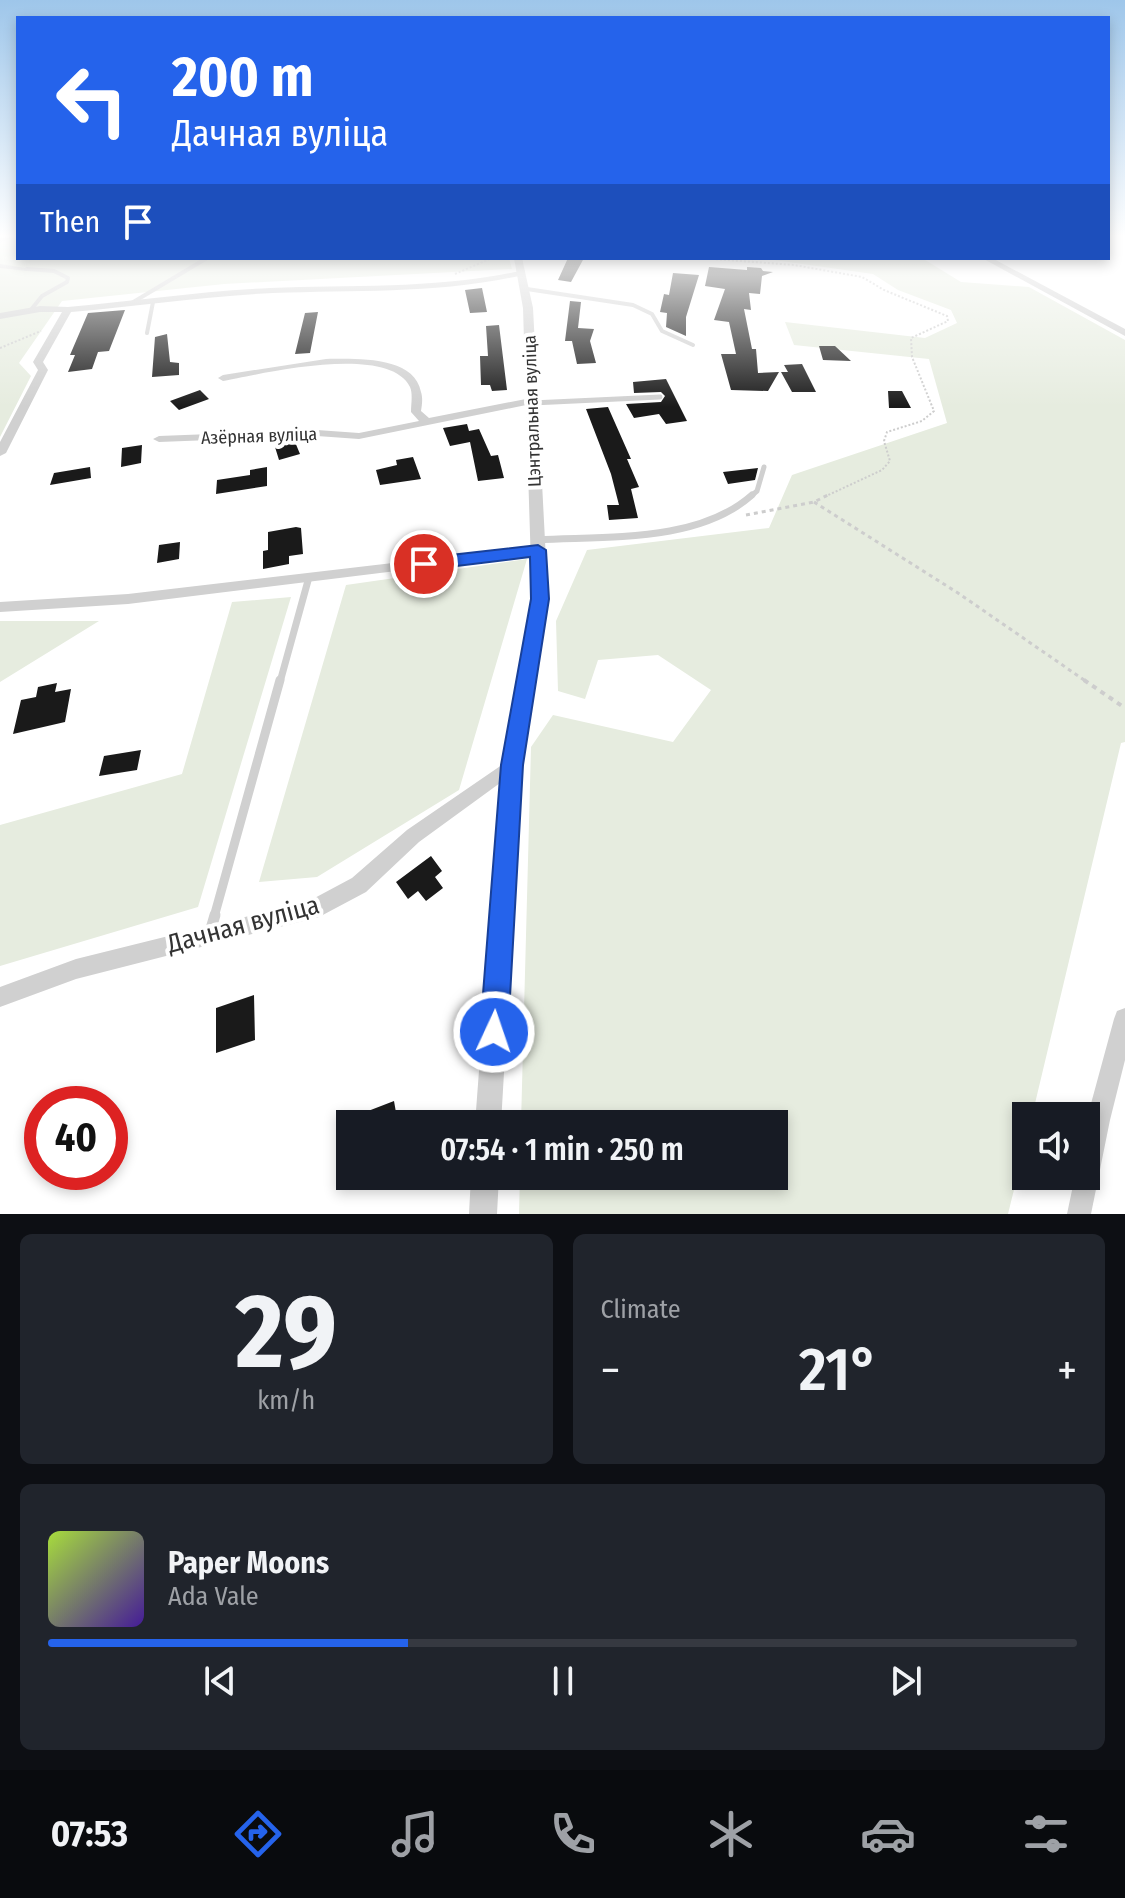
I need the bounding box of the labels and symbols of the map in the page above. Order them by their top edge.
street label: Цэнтральная вуліца [518,335,546,487]
street label: Азёрная вуліца [201,423,318,449]
pin [390,530,458,598]
street label: Дачная вуліца [163,889,323,960]
position arrow [452,990,536,1074]
speed limit sign: 40 [24,1086,128,1190]

